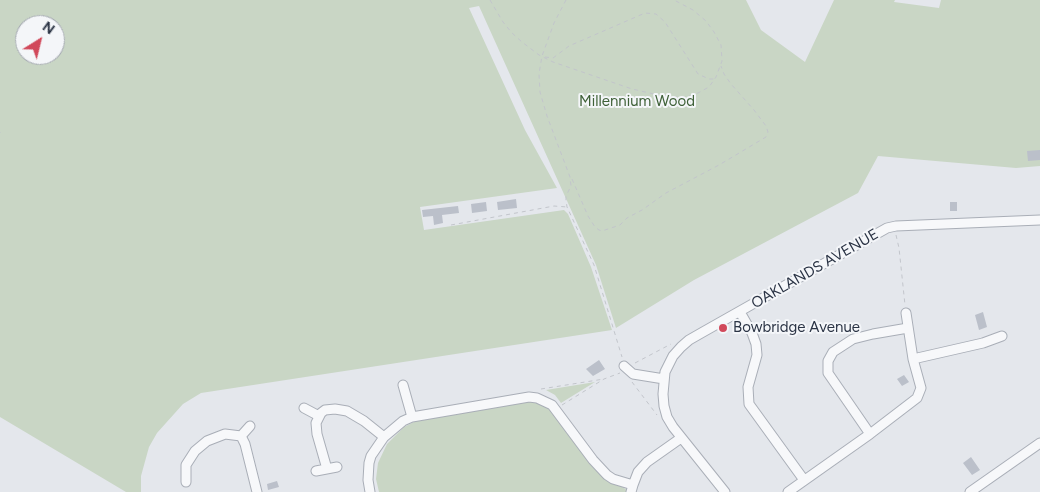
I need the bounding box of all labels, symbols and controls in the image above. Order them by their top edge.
north arrow [15,15,65,65]
text: N [39,18,58,38]
park label: Millennium Wood [579,93,695,111]
street label: OAKLANDS AVENUE [748,225,882,313]
place label: Bowbridge Avenue [733,319,860,337]
marker: Bowbridge Avenue [717,322,729,334]

